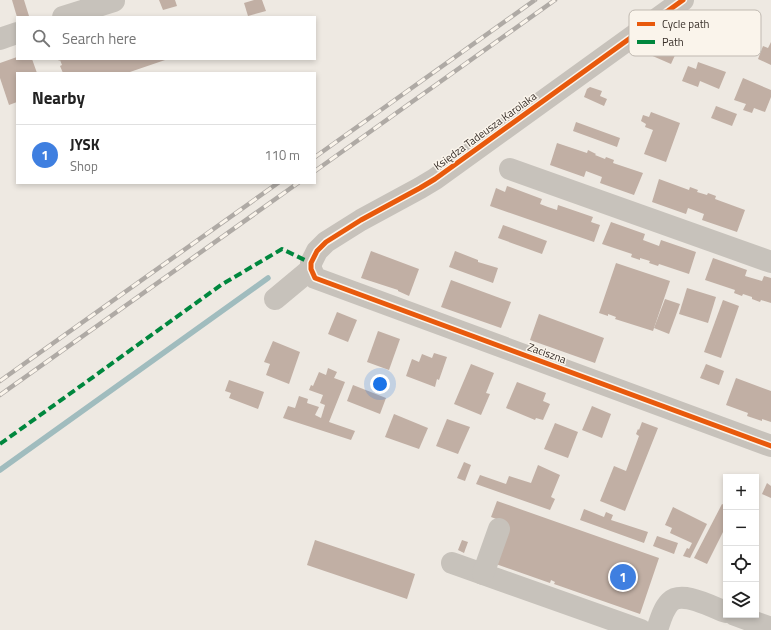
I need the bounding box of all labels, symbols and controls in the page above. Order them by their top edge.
legend [629,10,761,56]
search box [16,16,316,60]
text: Cycle path [662,16,710,32]
icon: search [30,27,52,49]
text: Search here [62,27,136,50]
text: Path [662,34,684,50]
text: Nearby [32,85,85,111]
street label: Księdza Tadeusza Karolaka [430,88,540,174]
text: JYSK [70,133,100,156]
text: 1 [41,145,49,165]
text: 110 m [264,145,300,165]
text: Shop [70,156,98,176]
street label: Zaciszna [525,339,569,368]
your location [370,374,390,394]
map controls [723,474,759,618]
button: + [723,474,759,510]
button: − [723,510,759,546]
button: locate [723,546,759,582]
pin: 1 [610,562,636,592]
button: layers [723,582,759,618]

